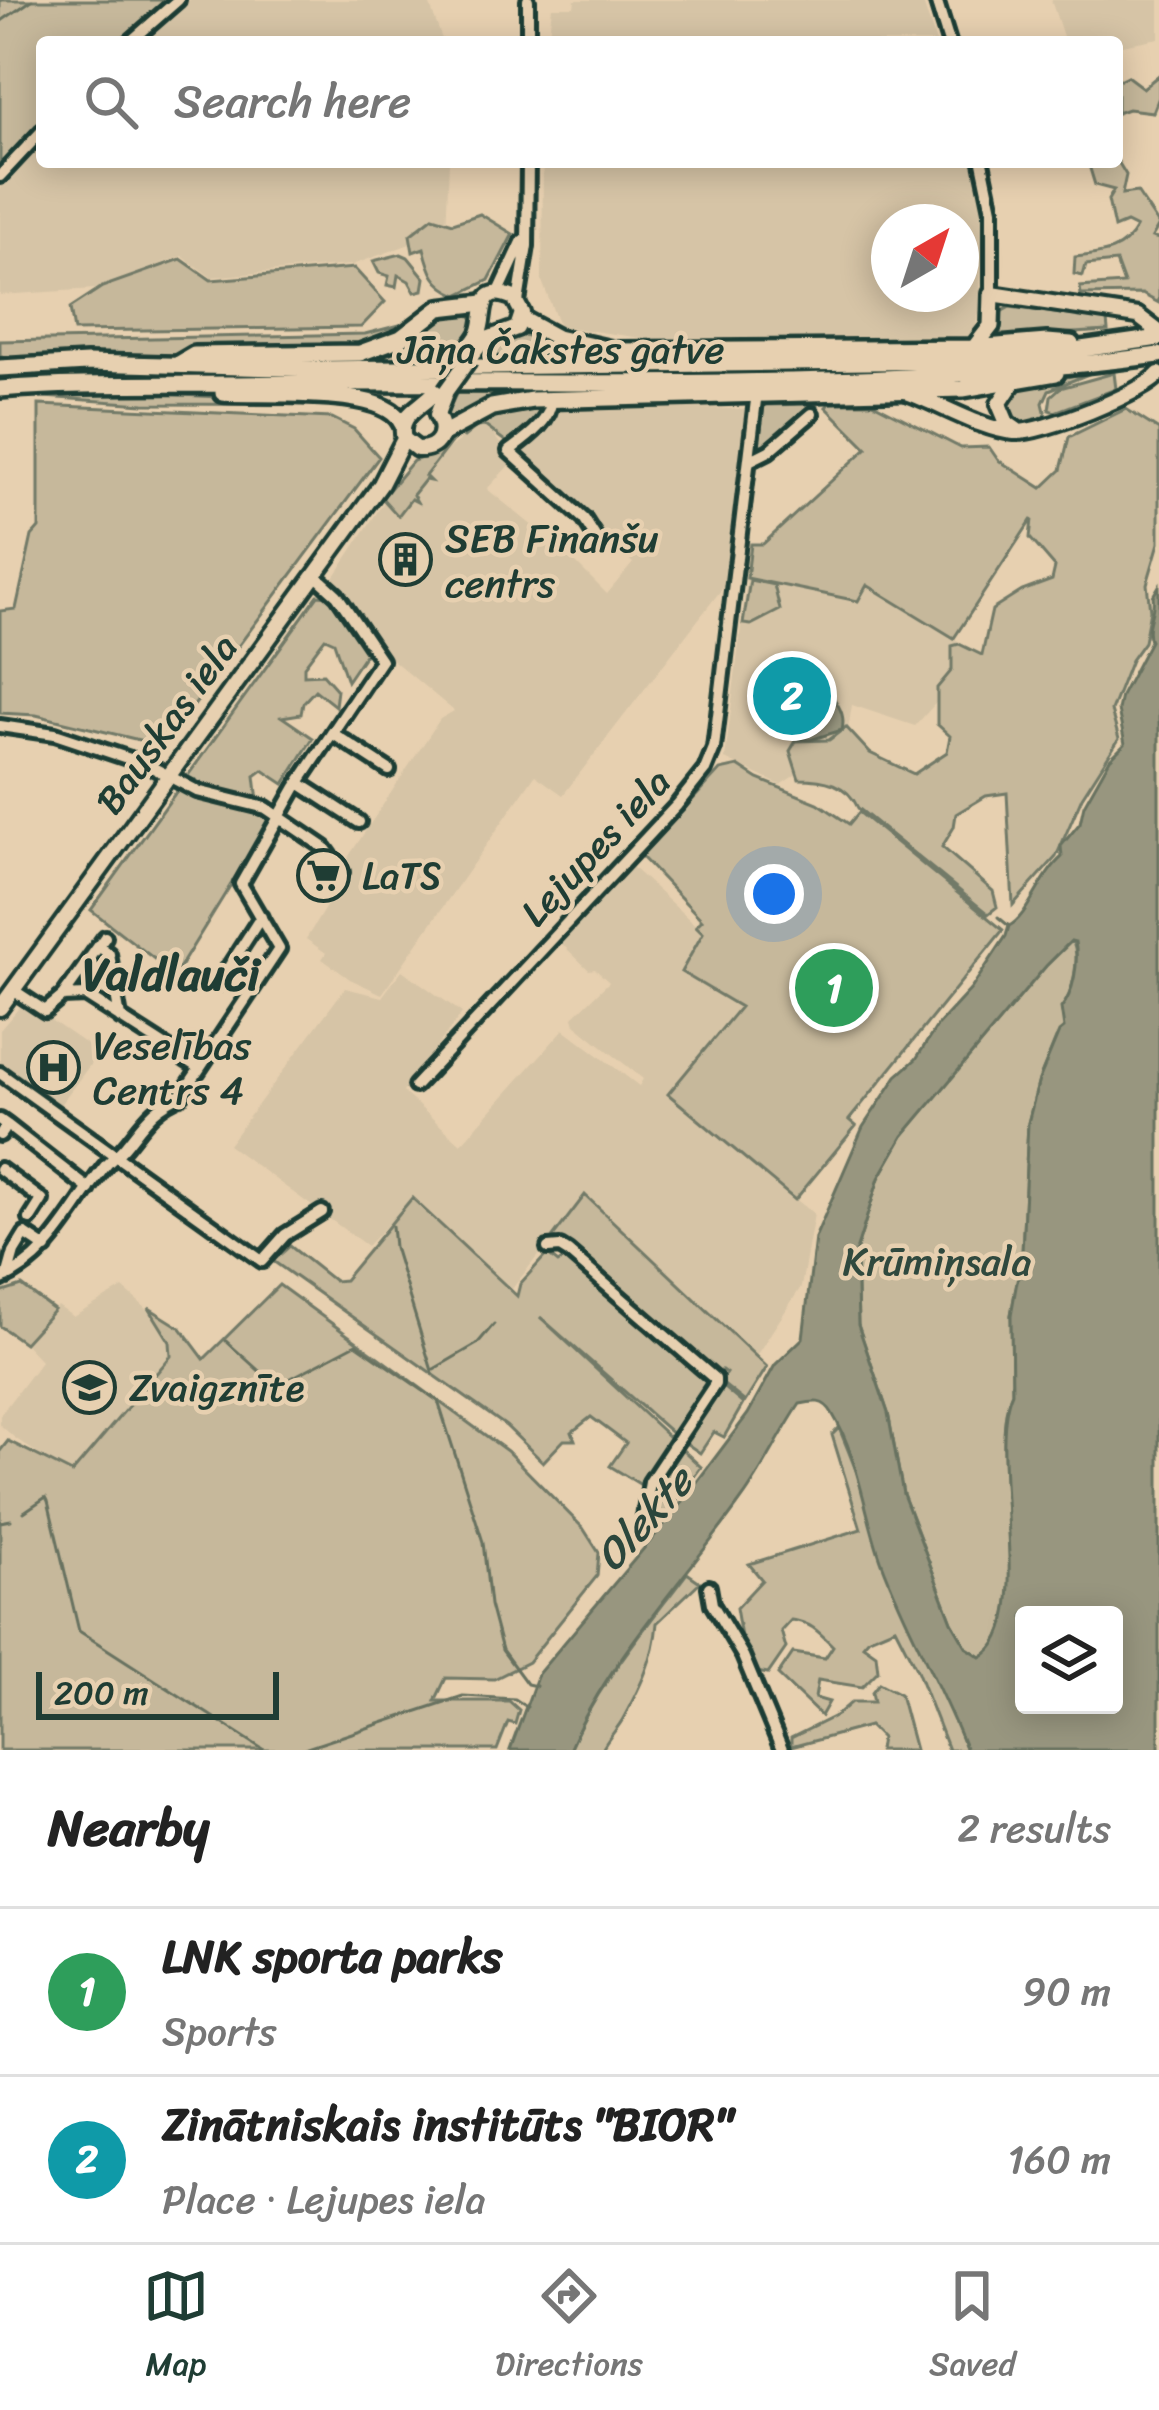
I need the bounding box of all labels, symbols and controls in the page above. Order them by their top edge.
search box [36,36,1123,168]
text: Search here [174,62,411,142]
icon: search [78,69,144,135]
north arrow [871,204,979,312]
street label: Jāņa Čakstes gatve [396,315,724,384]
place label: SEB Finanšu centrs [445,504,659,618]
building icon: SEB Finanšu centrs [378,532,434,588]
street label: Bauskas iela [76,618,256,830]
pin: 2 [753,651,831,741]
street label: Lejupes iela [502,751,688,943]
place label: LaTS [362,841,441,910]
supermarket icon: LaTS [295,847,351,903]
your location [744,864,804,924]
district label: Valdlauči [82,935,262,1015]
pin: 1 [795,943,873,1033]
place label: Veselības Centrs 4 [93,1011,252,1125]
hospital icon: Veselības Centrs 4 [26,1039,82,1095]
park label: Krūmiņsala [843,1227,1032,1296]
place label: Zvaigznīte [129,1353,305,1422]
school or university icon: Zvaigznīte [62,1359,118,1415]
water label: Olekte [576,1447,714,1589]
map controls [1015,1606,1123,1714]
button: layers [1015,1606,1123,1714]
text: 200 m [54,1664,149,1722]
scale bar [36,1666,279,1719]
text: Nearby [48,1783,209,1873]
text: 2 results [957,1794,1111,1863]
text: LNK sporta parks [162,1917,502,1997]
text: 1 [79,1957,95,2026]
text: 90 m [1022,1957,1111,2026]
text: Sports [162,1997,277,2066]
text: Zinātniskais institūts "BIOR" [162,2085,733,2165]
text: 2 [76,2125,98,2194]
text: 160 m [1007,2125,1111,2194]
text: Place · Lejupes iela [162,2165,485,2234]
tab: Map [143,2263,209,2393]
tab: Directions [495,2263,643,2393]
tab: Saved [929,2263,1016,2393]

